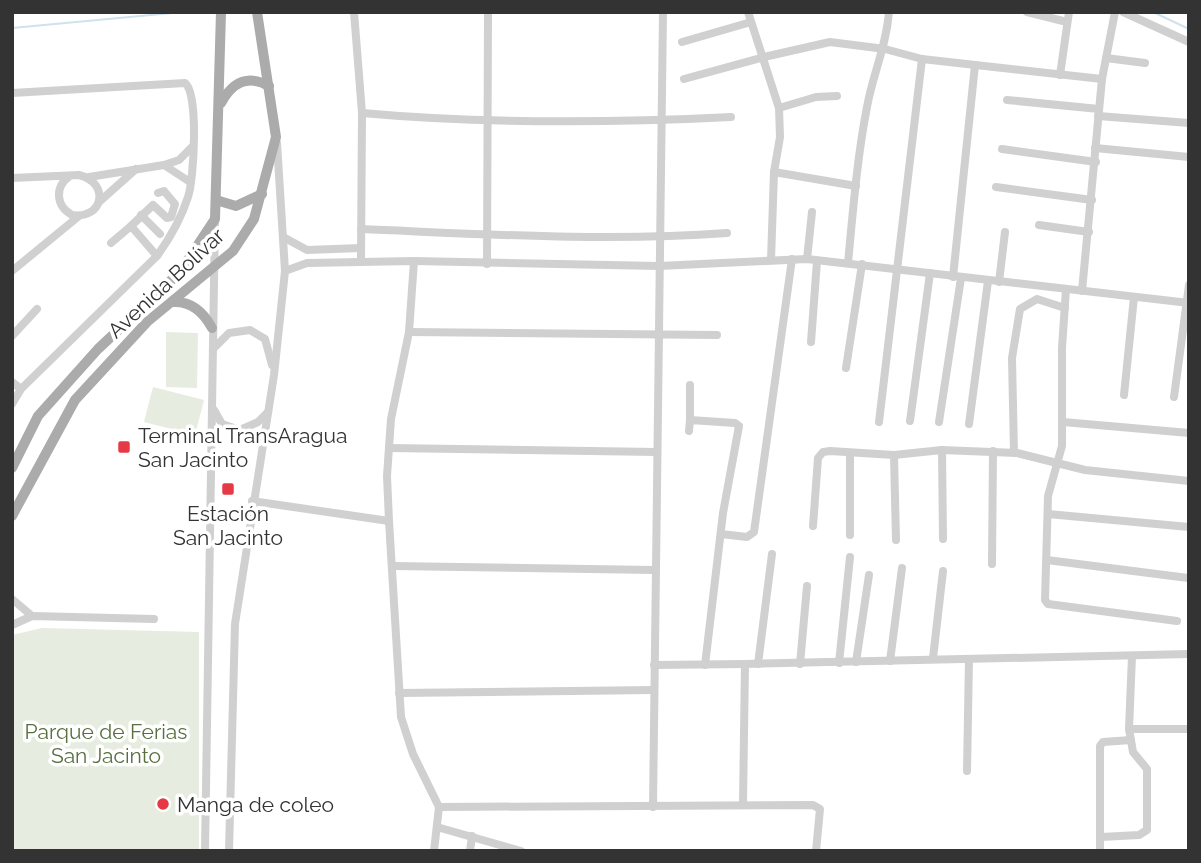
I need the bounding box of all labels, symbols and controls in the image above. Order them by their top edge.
street label: Avenida Bolívar [103,222,230,343]
place label: Terminal TransAragua San Jacinto [138,423,347,472]
marker: Terminal TransAragua San Jacinto [116,439,132,455]
marker: Estación San Jacinto [220,481,236,497]
place label: Estación San Jacinto [173,501,283,550]
park label: Parque de Ferias San Jacinto [25,719,187,768]
place label: Manga de coleo [177,792,334,817]
marker: Manga de coleo [155,796,171,812]

